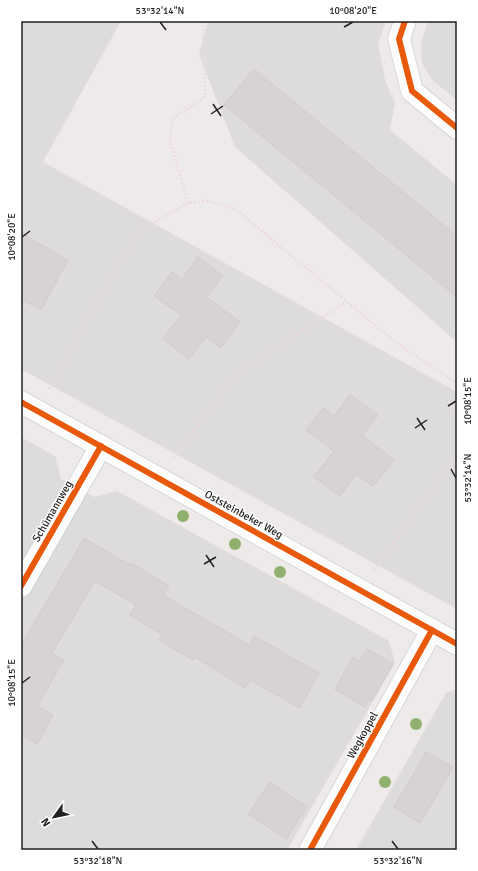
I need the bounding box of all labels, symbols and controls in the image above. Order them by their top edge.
text: 53°32'14"N [136,5,184,17]
text: 10°08'20"E [329,5,377,17]
text: 10°08'20"E [6,213,18,261]
text: 10°08'15"E [462,377,474,425]
text: 53°32'14"N [462,454,474,502]
street label: Schümannweg [30,478,75,544]
street label: Oststeinbeker Weg [202,487,285,541]
text: 10°08'15"E [6,659,18,707]
street label: Wegkoppel [344,710,381,761]
north arrow [34,797,74,837]
text: N [38,815,54,829]
text: 53°32'18"N [74,855,122,867]
text: 53°32'16"N [374,855,422,867]

